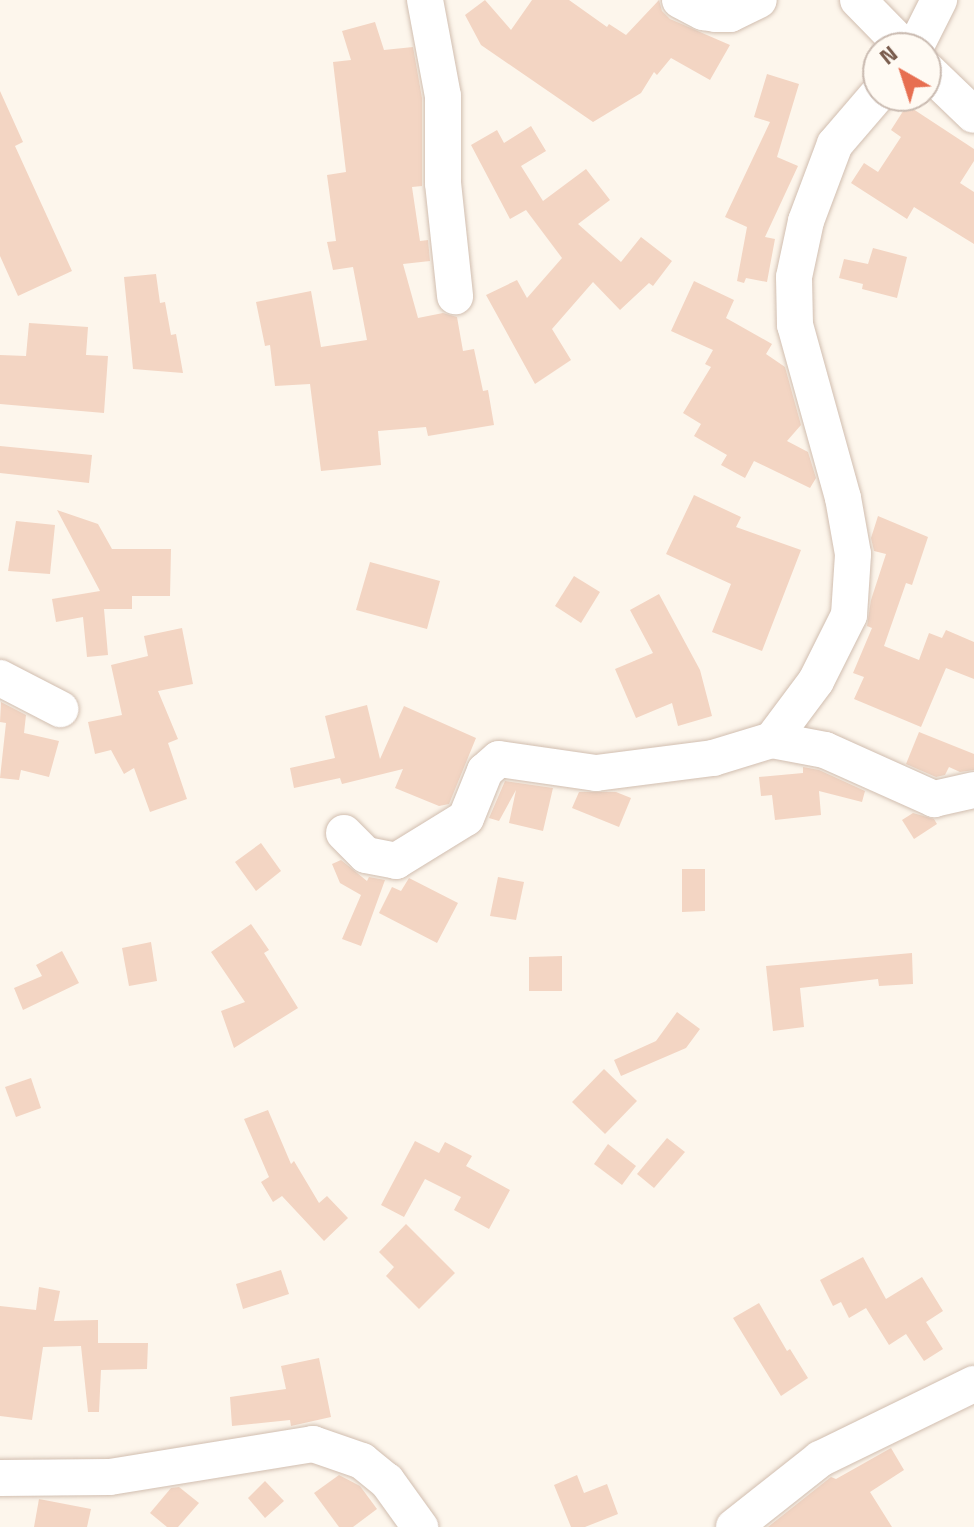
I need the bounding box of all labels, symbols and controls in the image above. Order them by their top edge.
north arrow [862,32,942,112]
text: N [872,37,905,73]

